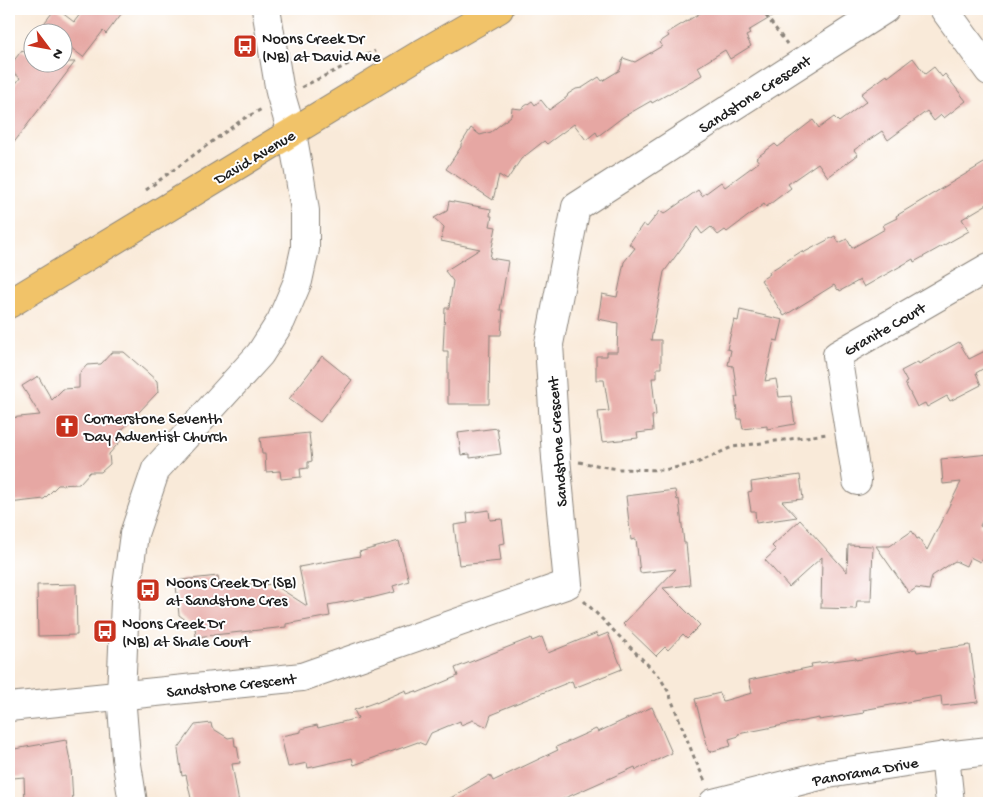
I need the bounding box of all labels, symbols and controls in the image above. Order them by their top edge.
north arrow [22,22,72,72]
place label: Noons Creek Dr (NB) at David Ave [262,31,381,68]
bus stop icon: Noons Creek Dr (NB) at David Ave [232,33,258,59]
text: N [47,45,67,62]
street label: Sandstone Crescent [696,52,817,139]
street label: David Avenue [211,127,300,191]
street label: Granite Court [842,299,931,362]
street label: Sandstone Crescent [545,375,574,507]
place label: Cornerstone Seventh Day Adventist Church [83,411,228,448]
church icon: Cornerstone Seventh Day Adventist Church [54,413,80,439]
place label: Noons Creek Dr (SB) at Sandstone Cres [166,575,297,612]
bus stop icon: Noons Creek Dr (SB) at Sandstone Cres [135,577,161,603]
place label: Noons Creek Dr (NB) at Shale Court [122,616,251,653]
bus stop icon: Noons Creek Dr (NB) at Shale Court [92,618,118,644]
street label: Sandstone Crescent [166,671,298,704]
street label: Panorama Drive [810,755,921,792]

